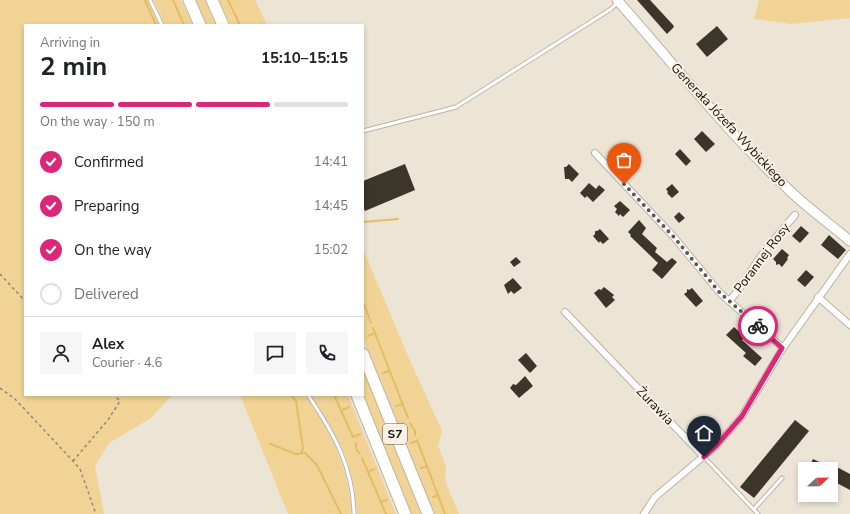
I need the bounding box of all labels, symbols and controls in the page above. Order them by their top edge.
text: Arriving in [40,34,100,52]
text: 15:10–15:15 [261,48,348,68]
text: 2 min [40,49,107,84]
street label: Generała Józefa Wybickiego [667,59,791,191]
text: On the way · 150 m [40,113,155,131]
pin [607,143,641,184]
icon: bag [613,149,635,171]
icon: check [40,151,62,173]
text: Confirmed [74,152,144,172]
text: 14:41 [314,153,348,171]
icon: check [40,195,62,217]
text: Preparing [74,196,139,216]
text: 14:45 [314,197,348,215]
street label: Porannej Rosy [730,219,794,297]
icon: check [40,239,62,261]
text: On the way [74,240,152,260]
text: 15:02 [314,241,348,259]
text: Delivered [74,284,139,304]
courier [738,306,778,346]
icon: bike [747,315,769,337]
button: person [40,332,82,374]
button: chat [254,332,296,374]
button: phone [306,332,348,374]
text: Alex [92,334,124,354]
text: Courier · 4.6 [92,354,162,372]
street label: Żurawia [632,382,679,429]
pin [687,416,721,457]
icon: home [693,422,715,444]
road number: S7 [383,424,407,444]
north arrow [798,462,838,502]
map controls [798,462,838,502]

